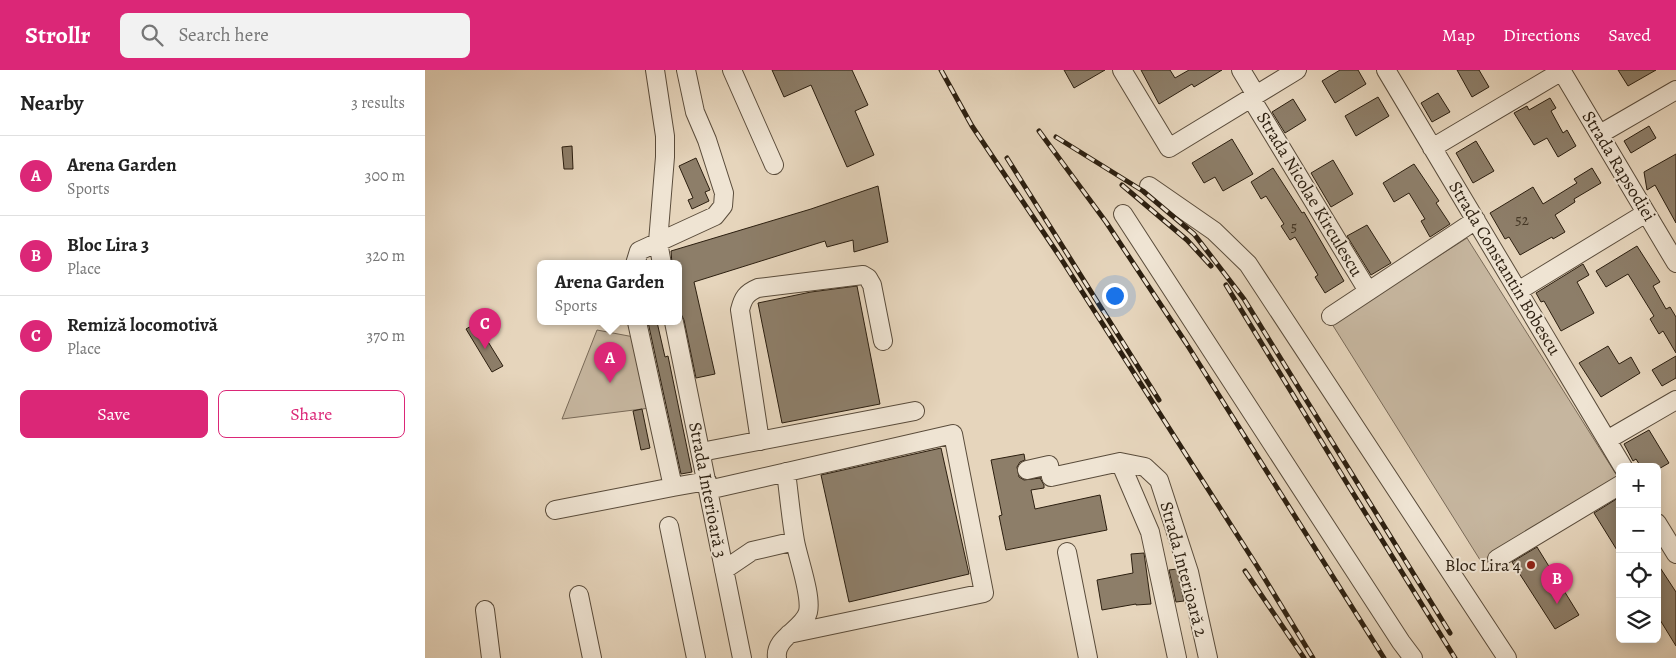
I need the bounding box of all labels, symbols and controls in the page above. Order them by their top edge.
search box [120,13,470,58]
text: Strollr [25,19,90,51]
icon: search [138,21,166,49]
text: Search here [178,22,269,48]
text: Map [1442,23,1475,47]
text: Directions [1503,23,1580,47]
text: Saved [1608,23,1651,47]
text: Nearby [20,89,83,117]
text: 3 results [351,92,405,114]
street label: Strada Rapsodiei [1577,106,1661,226]
street label: Strada Nicolae Kirculescu [1251,107,1369,281]
text: Arena Garden [67,152,177,178]
text: A [31,165,41,187]
text: 300 m [365,165,405,187]
street label: Strada Constantin Bobescu [1443,176,1567,360]
text: Sports [67,178,110,200]
house number: 52 [1515,210,1529,230]
house number: 5 [1291,217,1297,237]
text: Bloc Lira 3 [67,232,149,258]
text: B [31,245,41,267]
text: 320 m [366,245,405,267]
text: Place [67,258,101,280]
popup [537,260,682,325]
text: Arena Garden [555,269,664,295]
your location [1102,283,1128,309]
text: Sports [555,295,597,317]
pin: C [469,308,501,349]
text: Remiză locomotivă [67,312,218,338]
text: C [31,325,41,347]
text: 370 m [367,325,405,347]
text: Place [67,338,101,360]
pin: A [594,342,626,383]
button: Save [20,390,208,438]
button: Share [218,390,405,438]
street label: Strada Interioară 3 [683,420,733,560]
map controls [1616,463,1661,643]
button: + [1616,463,1661,508]
street label: Strada Interioară 2 [1154,499,1214,640]
button: − [1616,508,1661,553]
place label: Bloc Lira 4 [1445,553,1521,577]
button: locate [1616,553,1661,598]
marker: Bloc Lira 4 [1525,559,1537,571]
pin: B [1541,563,1573,604]
button: layers [1616,598,1661,643]

